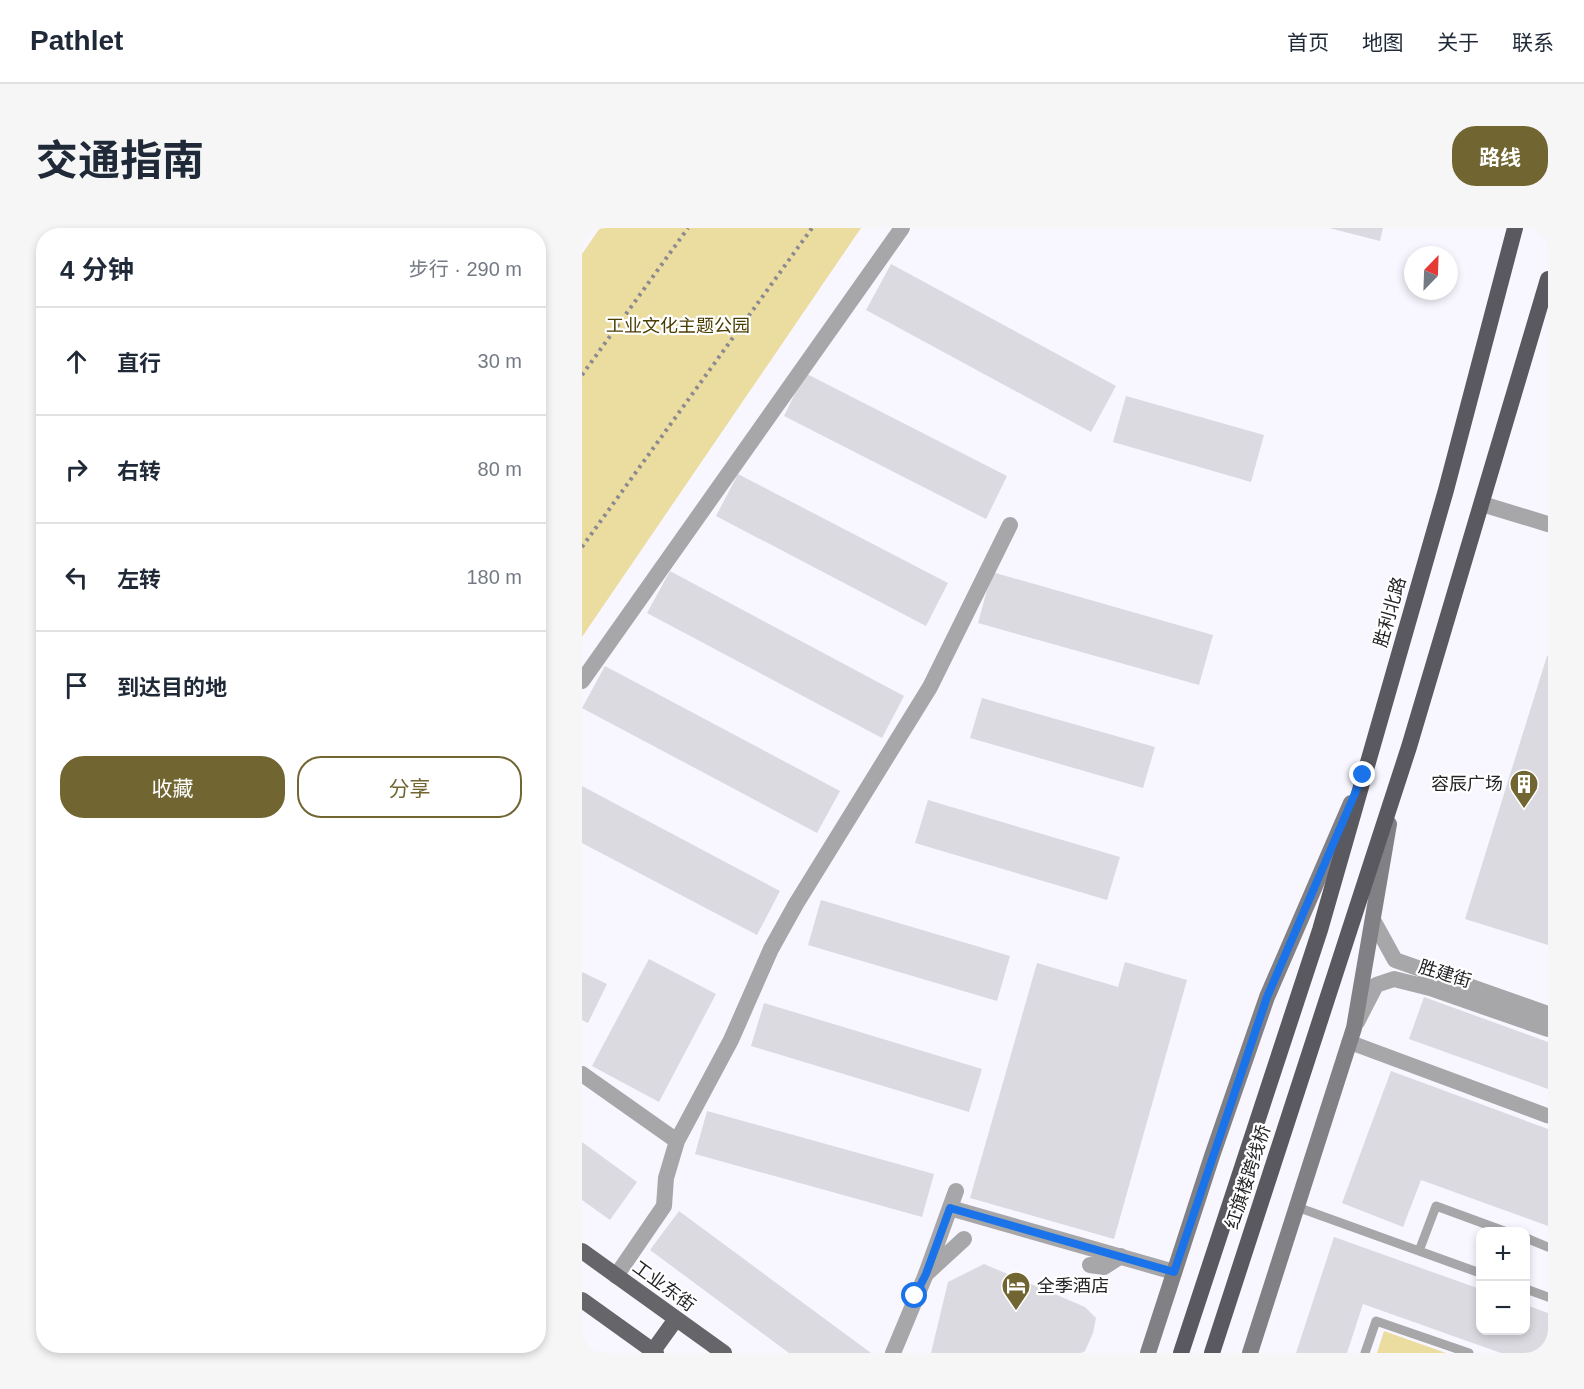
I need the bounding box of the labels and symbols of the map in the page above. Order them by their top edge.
north arrow [1404,246,1458,300]
park label: 工业文化主题公园 [606,316,750,336]
street label: 胜利北路 [1370,575,1410,649]
route end [1349,761,1375,787]
building icon: 容辰广场 [1508,768,1540,810]
place label: 容辰广场 [1431,774,1503,794]
street label: 胜建街 [1416,957,1474,991]
street label: 红旗楼跨线桥 [1222,1123,1274,1231]
street label: 工业东街 [629,1257,699,1315]
hotel icon: 全季酒店 [1000,1270,1032,1312]
place label: 全季酒店 [1037,1276,1109,1296]
route start [901,1282,927,1308]

